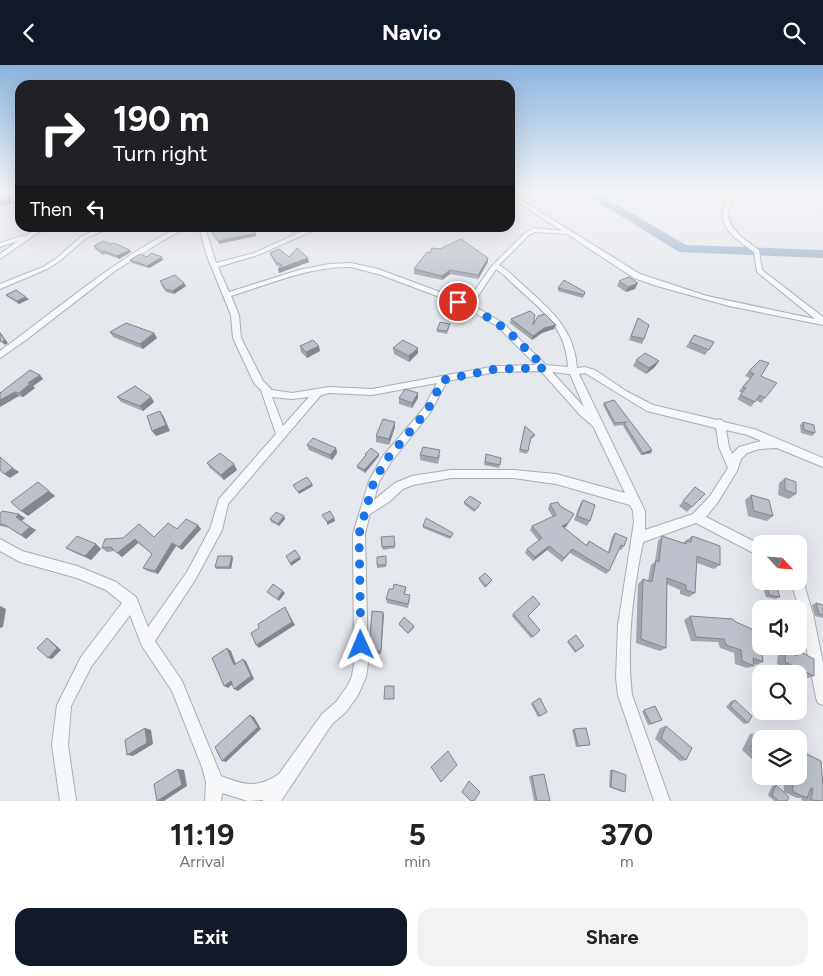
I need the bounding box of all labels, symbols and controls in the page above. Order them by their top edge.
icon: back [15,19,43,47]
text: Navio [382,19,441,46]
icon: search [780,19,808,47]
text: 190 m [113,98,210,140]
icon: right [30,100,95,165]
text: Turn right [113,140,208,167]
icon: left [82,195,110,223]
text: Then [30,198,72,221]
pin [437,281,479,323]
icon: arrive [444,288,472,316]
north arrow [752,535,808,590]
map controls [752,535,807,785]
button: sound [752,600,807,655]
position arrow [334,618,386,670]
button: search [752,665,807,720]
button: layers [752,730,807,785]
text: 11:19 [170,816,234,853]
text: 5 [409,816,426,853]
text: 370 [600,816,653,853]
text: Arrival [179,852,225,871]
text: min [404,852,430,871]
text: m [620,852,634,871]
button: Exit [15,908,407,966]
button: Share [417,908,808,966]

